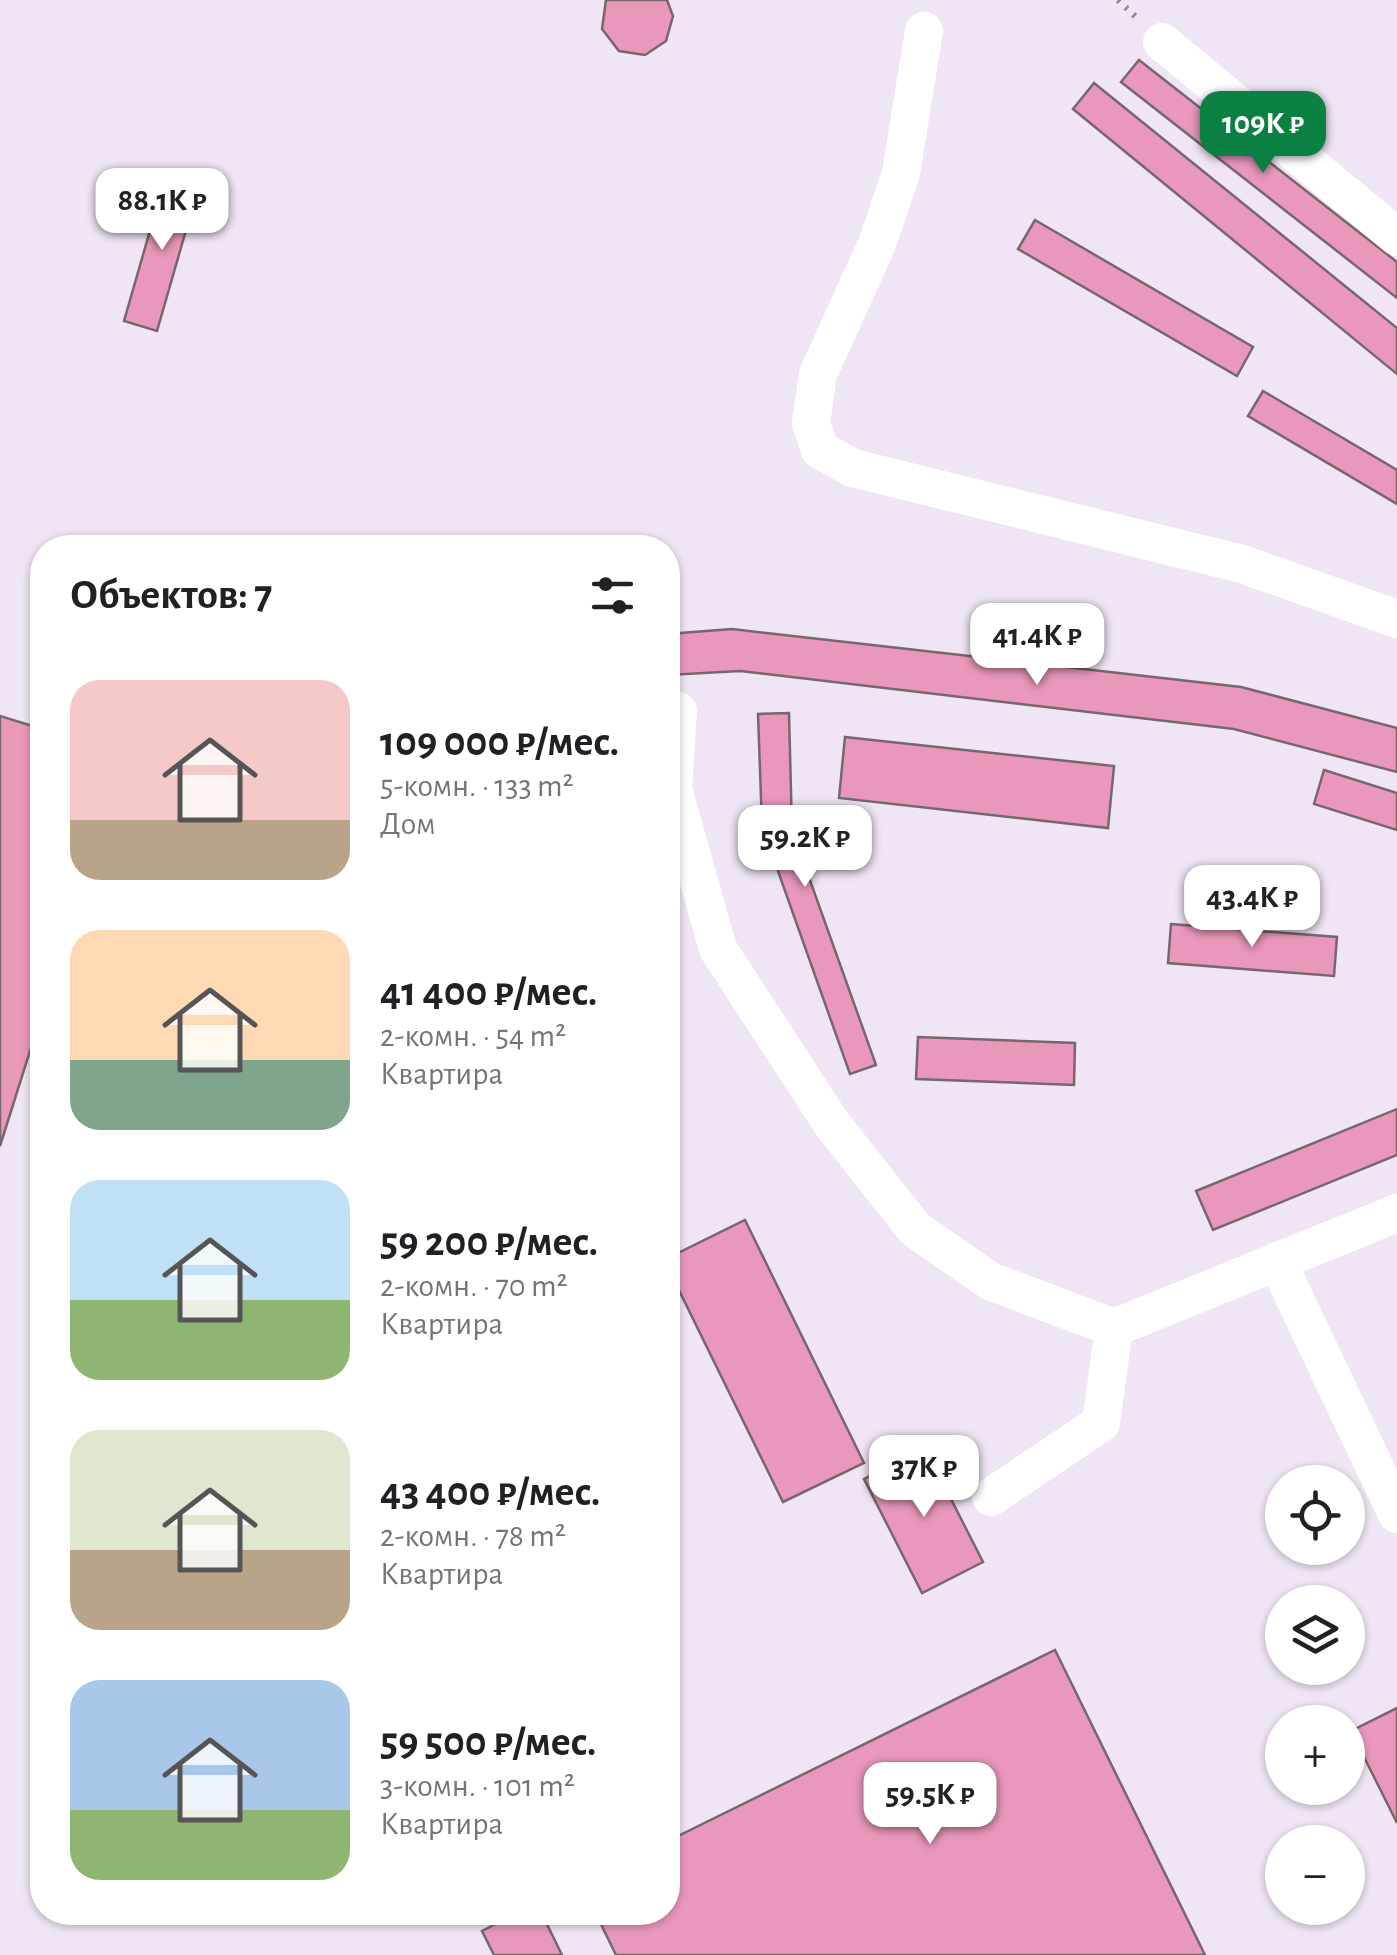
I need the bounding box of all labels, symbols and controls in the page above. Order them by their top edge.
pin: 109K ₽ [1182,91,1344,176]
text: 109K ₽ [1222,107,1304,139]
pin: 88.1K ₽ [70,168,254,253]
text: 88.1K ₽ [118,184,206,216]
icon: filters [585,568,640,623]
text: Объектов: 7 [70,574,272,616]
pin: 41.4K ₽ [945,603,1129,688]
text: 41.4K ₽ [992,619,1082,651]
icon: home [150,720,270,840]
text: 109 000 ₽/мес. [380,721,619,763]
text: 5-комн. · 133 m² [380,770,574,802]
pin: 59.2K ₽ [713,805,897,890]
text: Дом [380,808,436,840]
text: 59.2K ₽ [760,821,850,853]
pin: 43.4K ₽ [1160,865,1344,950]
text: 43.4K ₽ [1206,881,1298,913]
icon: home [150,970,270,1090]
text: 41 400 ₽/мес. [380,971,597,1013]
text: 2-комн. · 54 m² [380,1020,566,1052]
text: Квартира [380,1058,503,1090]
icon: home [150,1220,270,1340]
text: 59 200 ₽/мес. [380,1221,598,1263]
text: 2-комн. · 70 m² [380,1270,568,1302]
text: Квартира [380,1308,503,1340]
pin: 37K ₽ [854,1435,994,1520]
text: 37K ₽ [891,1451,957,1483]
map controls [1265,1465,1365,1925]
button: locate [1265,1465,1365,1565]
icon: home [150,1470,270,1590]
text: 43 400 ₽/мес. [380,1471,600,1513]
text: 2-комн. · 78 m² [380,1520,566,1552]
text: Квартира [380,1558,503,1590]
button: layers [1265,1585,1365,1685]
button: + [1265,1705,1365,1805]
icon: home [150,1720,270,1840]
text: 59 500 ₽/мес. [380,1721,596,1763]
pin: 59.5K ₽ [838,1762,1022,1847]
text: 3-комн. · 101 m² [380,1770,575,1802]
text: 59.5K ₽ [886,1778,974,1810]
text: Квартира [380,1808,503,1840]
button: − [1265,1825,1365,1925]

